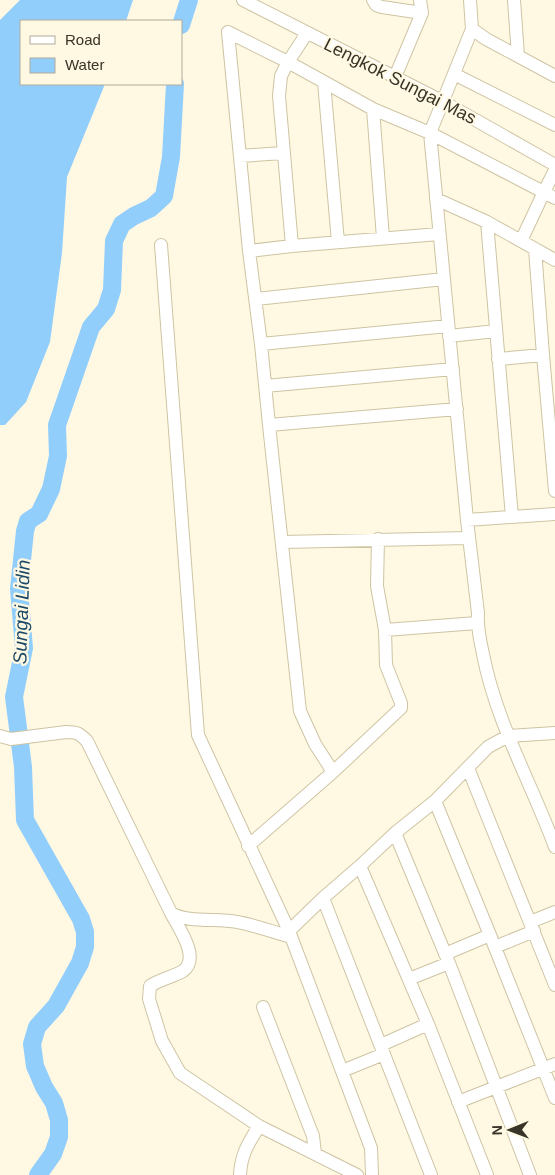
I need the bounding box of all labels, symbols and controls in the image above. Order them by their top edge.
legend [20,20,182,85]
text: Road [65,31,101,48]
street label: Lengkok Sungai Mas [321,34,479,128]
text: Water [65,56,104,73]
water label: Sungai Lidin [9,559,34,665]
north arrow [485,1105,535,1155]
text: N [489,1125,505,1135]

